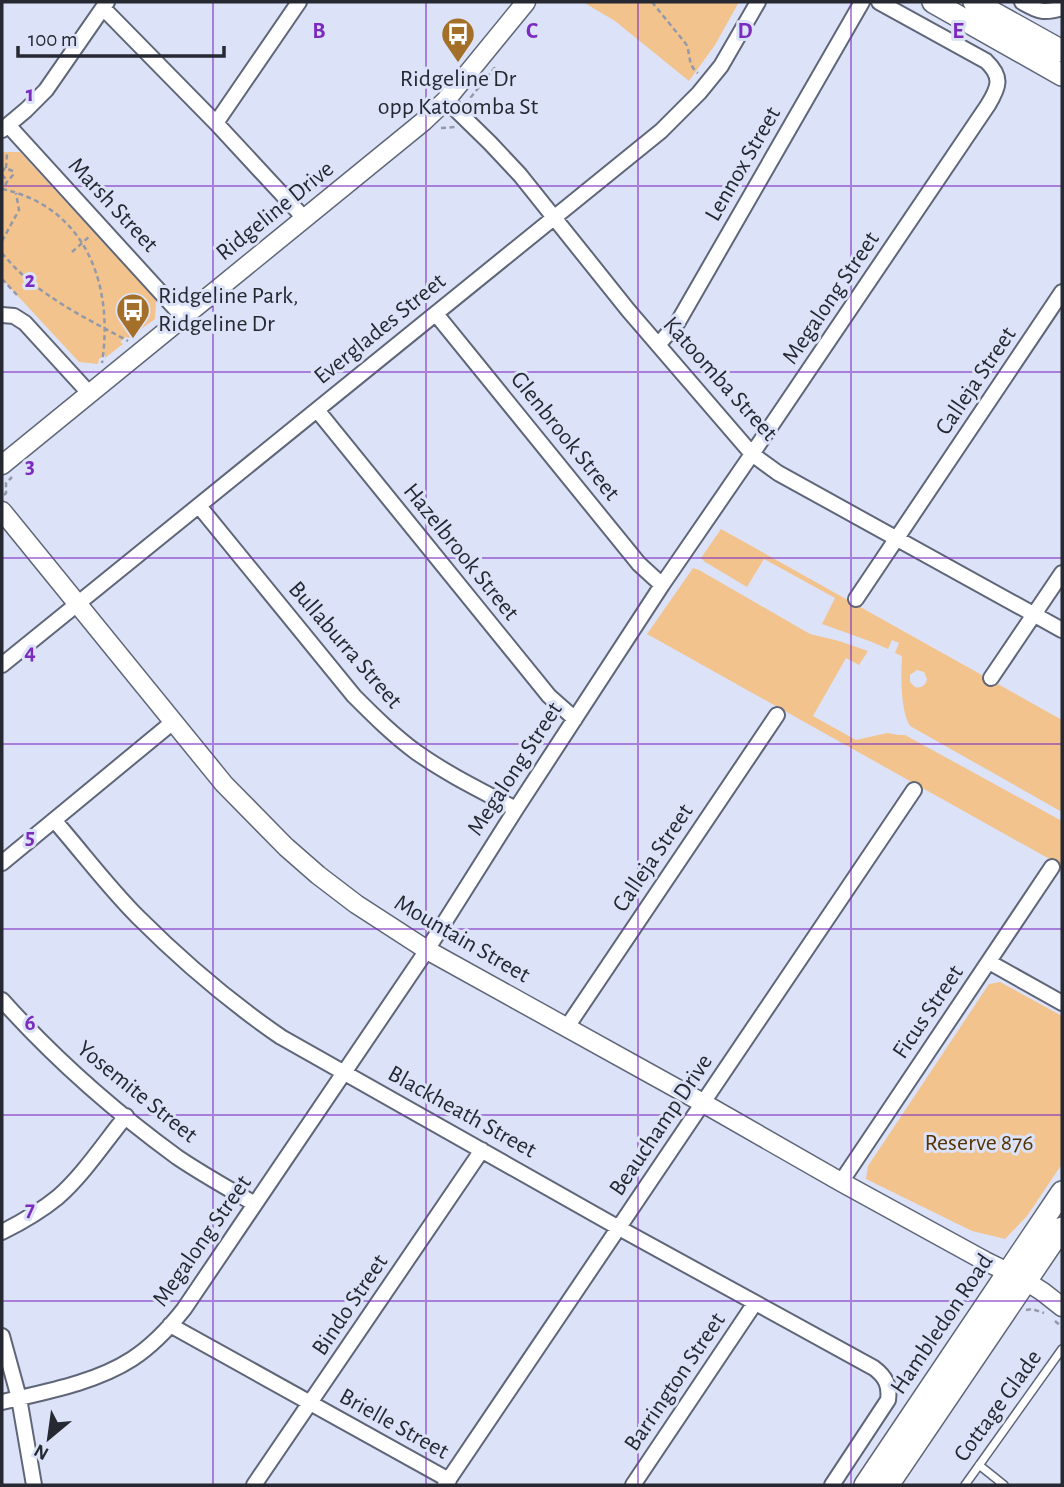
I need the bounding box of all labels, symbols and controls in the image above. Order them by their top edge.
scale bar [18,14,224,58]
bus stop icon: Ridgeline Dr opp Katoomba St [439,15,477,64]
text: B [312,20,326,43]
text: C [526,20,538,43]
text: D [737,20,753,43]
text: E [952,20,964,43]
text: 100 m [28,29,78,50]
place label: Ridgeline Dr opp Katoomba St [378,67,539,119]
text: 1 [26,83,34,106]
street label: Lennox Street [701,102,785,225]
street label: Marsh Street [64,153,163,257]
street label: Ridgeline Drive [212,157,338,265]
street label: Megalong Street [778,227,884,368]
text: 2 [25,269,36,292]
street label: Everglades Street [310,269,450,389]
place label: Ridgeline Park, Ridgeline Dr [158,284,298,336]
bus stop icon: Ridgeline Park, Ridgeline Dr [114,291,152,340]
street label: Katoomba Street [658,312,782,446]
street label: Calleja Street [931,322,1021,439]
street label: Glenbrook Street [506,367,624,505]
text: 3 [25,455,35,478]
street label: Hazelbrook Street [399,479,524,625]
street label: Bullaburra Street [284,577,407,713]
text: 4 [24,641,36,664]
street label: Megalong Street [463,698,567,840]
street label: Calleja Street [608,799,698,916]
text: 5 [25,826,35,849]
street label: Mountain Street [390,891,534,988]
street label: Ficus Street [888,961,968,1063]
text: 6 [24,1012,36,1035]
street label: Yosemite Street [72,1037,202,1148]
street label: Beauchamp Drive [605,1050,717,1200]
street label: Blackheath Street [384,1061,540,1163]
park label: Reserve 876 [924,1131,1034,1155]
street label: Megalong Street [148,1171,256,1311]
text: 7 [25,1198,35,1221]
street label: Bindo Street [308,1250,393,1360]
street label: Hambledon Road [886,1250,998,1398]
street label: Barrington Street [620,1308,730,1455]
street label: Cottage Glade [950,1346,1046,1466]
street label: Brielle Street [335,1384,453,1464]
north arrow [14,1403,84,1473]
text: N [31,1440,52,1463]

